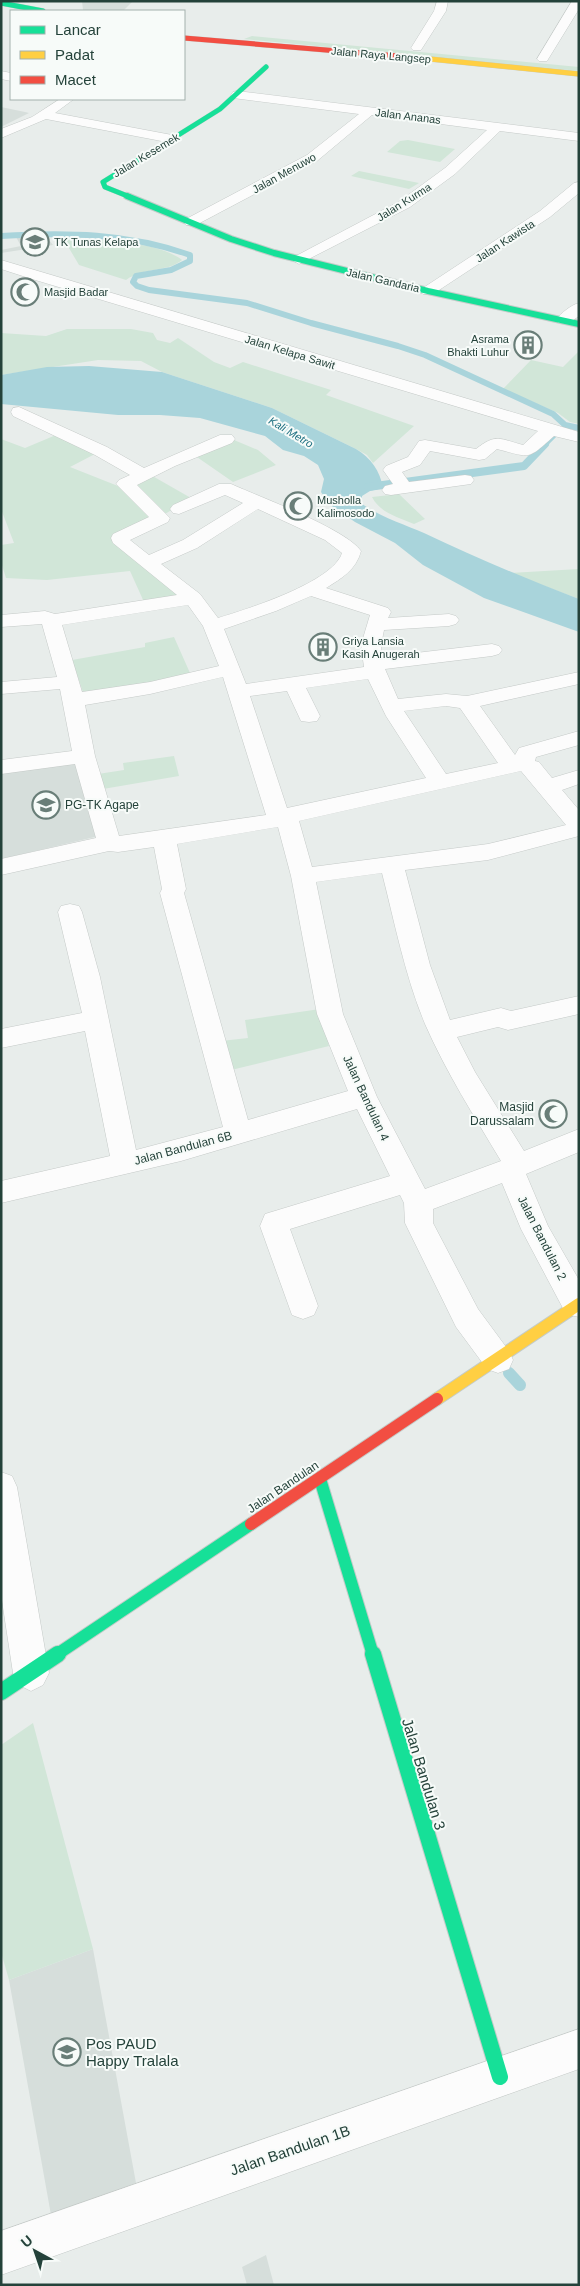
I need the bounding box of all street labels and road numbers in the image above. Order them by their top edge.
street label: Jalan Raya Langsep [331,45,431,65]
street label: Jalan Ananas [374,106,442,126]
street label: Jalan Kesemek [111,130,182,180]
street label: Jalan Menuwo [250,151,318,195]
street label: Jalan Kurma [375,180,434,223]
street label: Jalan Kawista [473,217,537,265]
street label: Jalan Gandaria [345,266,422,294]
street label: Jalan Kelapa Sawit [244,333,336,371]
street label: Jalan Bandulan 4 [340,1053,392,1143]
street label: Jalan Bandulan 6B [133,1128,233,1168]
street label: Jalan Bandulan 2 [515,1194,569,1283]
street label: Jalan Bandulan [245,1458,321,1516]
street label: Jalan Bandulan 3 [399,1716,449,1832]
street label: Jalan Bandulan 1B [228,2121,352,2179]

